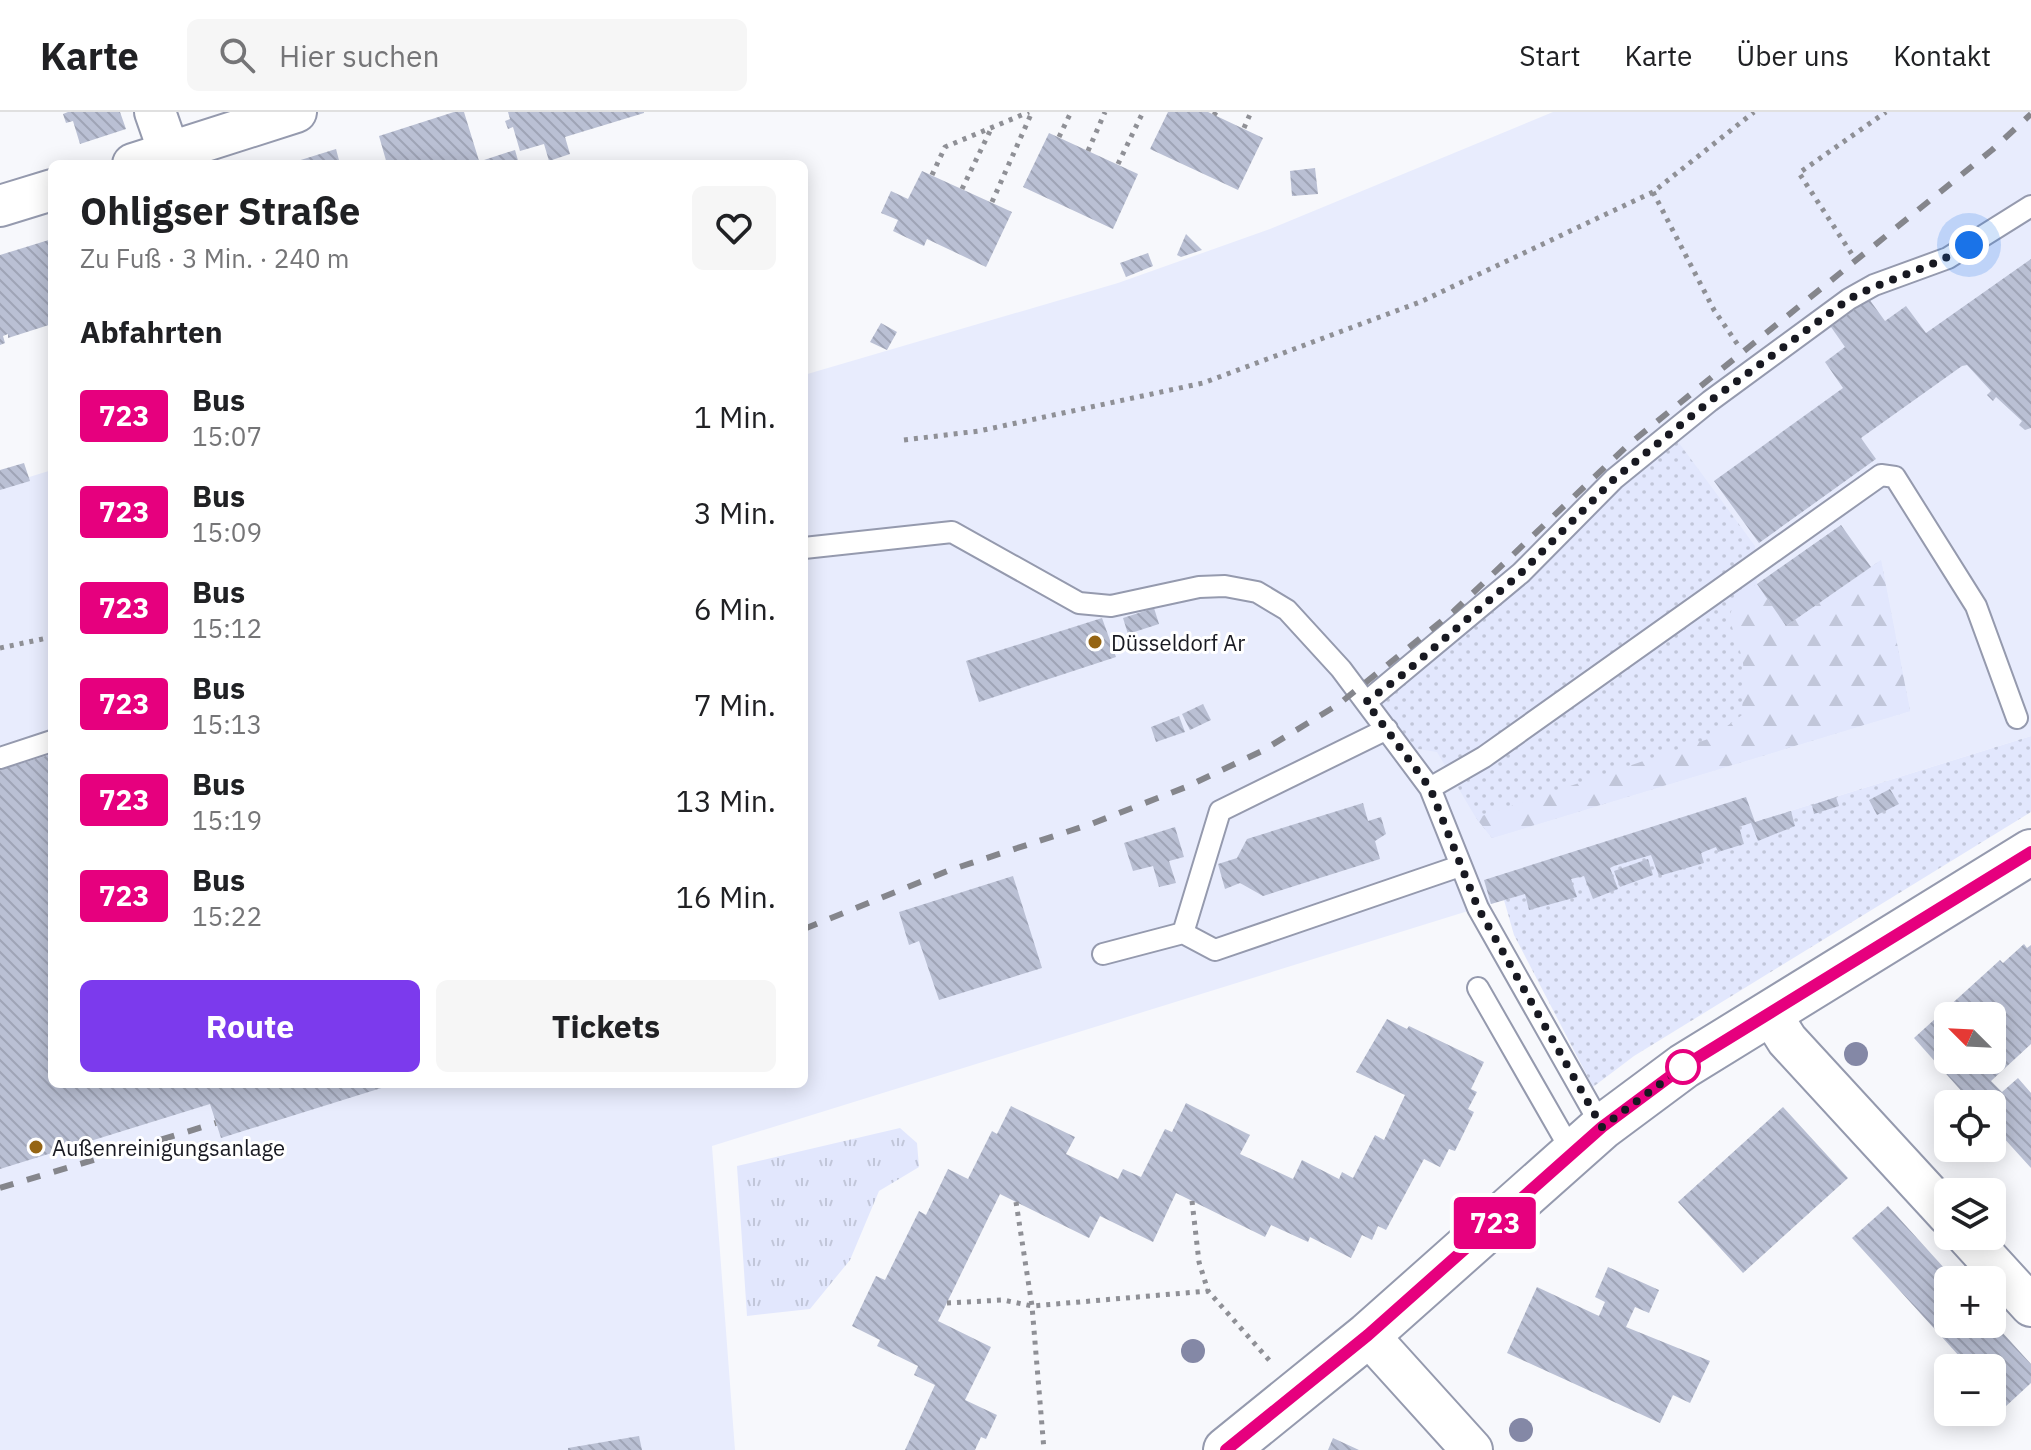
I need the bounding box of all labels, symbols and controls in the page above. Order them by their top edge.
search box [187,19,747,91]
text: Karte [40,31,139,80]
icon: search [215,33,259,77]
text: Hier suchen [279,36,440,75]
text: Start [1519,37,1581,74]
text: Karte [1625,37,1692,74]
text: Über uns [1736,37,1849,74]
text: Kontakt [1893,37,1991,74]
text: Ohligser Straße [80,186,360,235]
button: heart [692,186,776,270]
your location [1949,225,1989,265]
text: Zu Fuß · 3 Min. · 240 m [80,241,349,275]
text: Abfahrten [80,312,223,351]
text: Bus [192,380,245,419]
text: 723 [99,397,149,434]
text: 1 Min. [694,397,776,436]
text: 15:07 [192,419,262,453]
text: Bus [192,476,245,515]
text: 723 [99,493,149,530]
text: 3 Min. [694,493,776,532]
text: 15:09 [192,515,262,549]
text: Bus [192,572,245,611]
text: 723 [99,589,149,626]
text: 6 Min. [694,589,776,628]
text: 15:12 [192,611,262,645]
place label: Düsseldorf Ar [1111,628,1245,657]
marker: Düsseldorf Ar [1086,633,1104,651]
text: Bus [192,668,245,707]
text: 723 [99,685,149,722]
text: 7 Min. [694,685,776,724]
text: 15:13 [192,707,262,741]
text: Bus [192,764,245,803]
text: 723 [99,781,149,818]
text: 13 Min. [676,781,776,820]
text: 15:19 [192,803,262,837]
text: Bus [192,860,245,899]
text: 723 [99,877,149,914]
text: 16 Min. [676,877,776,916]
text: 15:22 [192,899,262,933]
button: Route [80,980,420,1072]
button: Tickets [436,980,776,1072]
north arrow [1934,1002,2006,1074]
map controls [1934,1002,2006,1426]
unlabelled marker [1666,1050,1700,1084]
button: locate [1934,1090,2006,1162]
place label: Außenreinigungsanlage [52,1133,285,1162]
marker: Außenreinigungsanlage [27,1138,45,1156]
button: layers [1934,1178,2006,1250]
line badge: 723 [1449,1197,1541,1249]
text: 723 [1470,1204,1520,1241]
button: + [1934,1266,2006,1338]
button: − [1934,1354,2006,1426]

